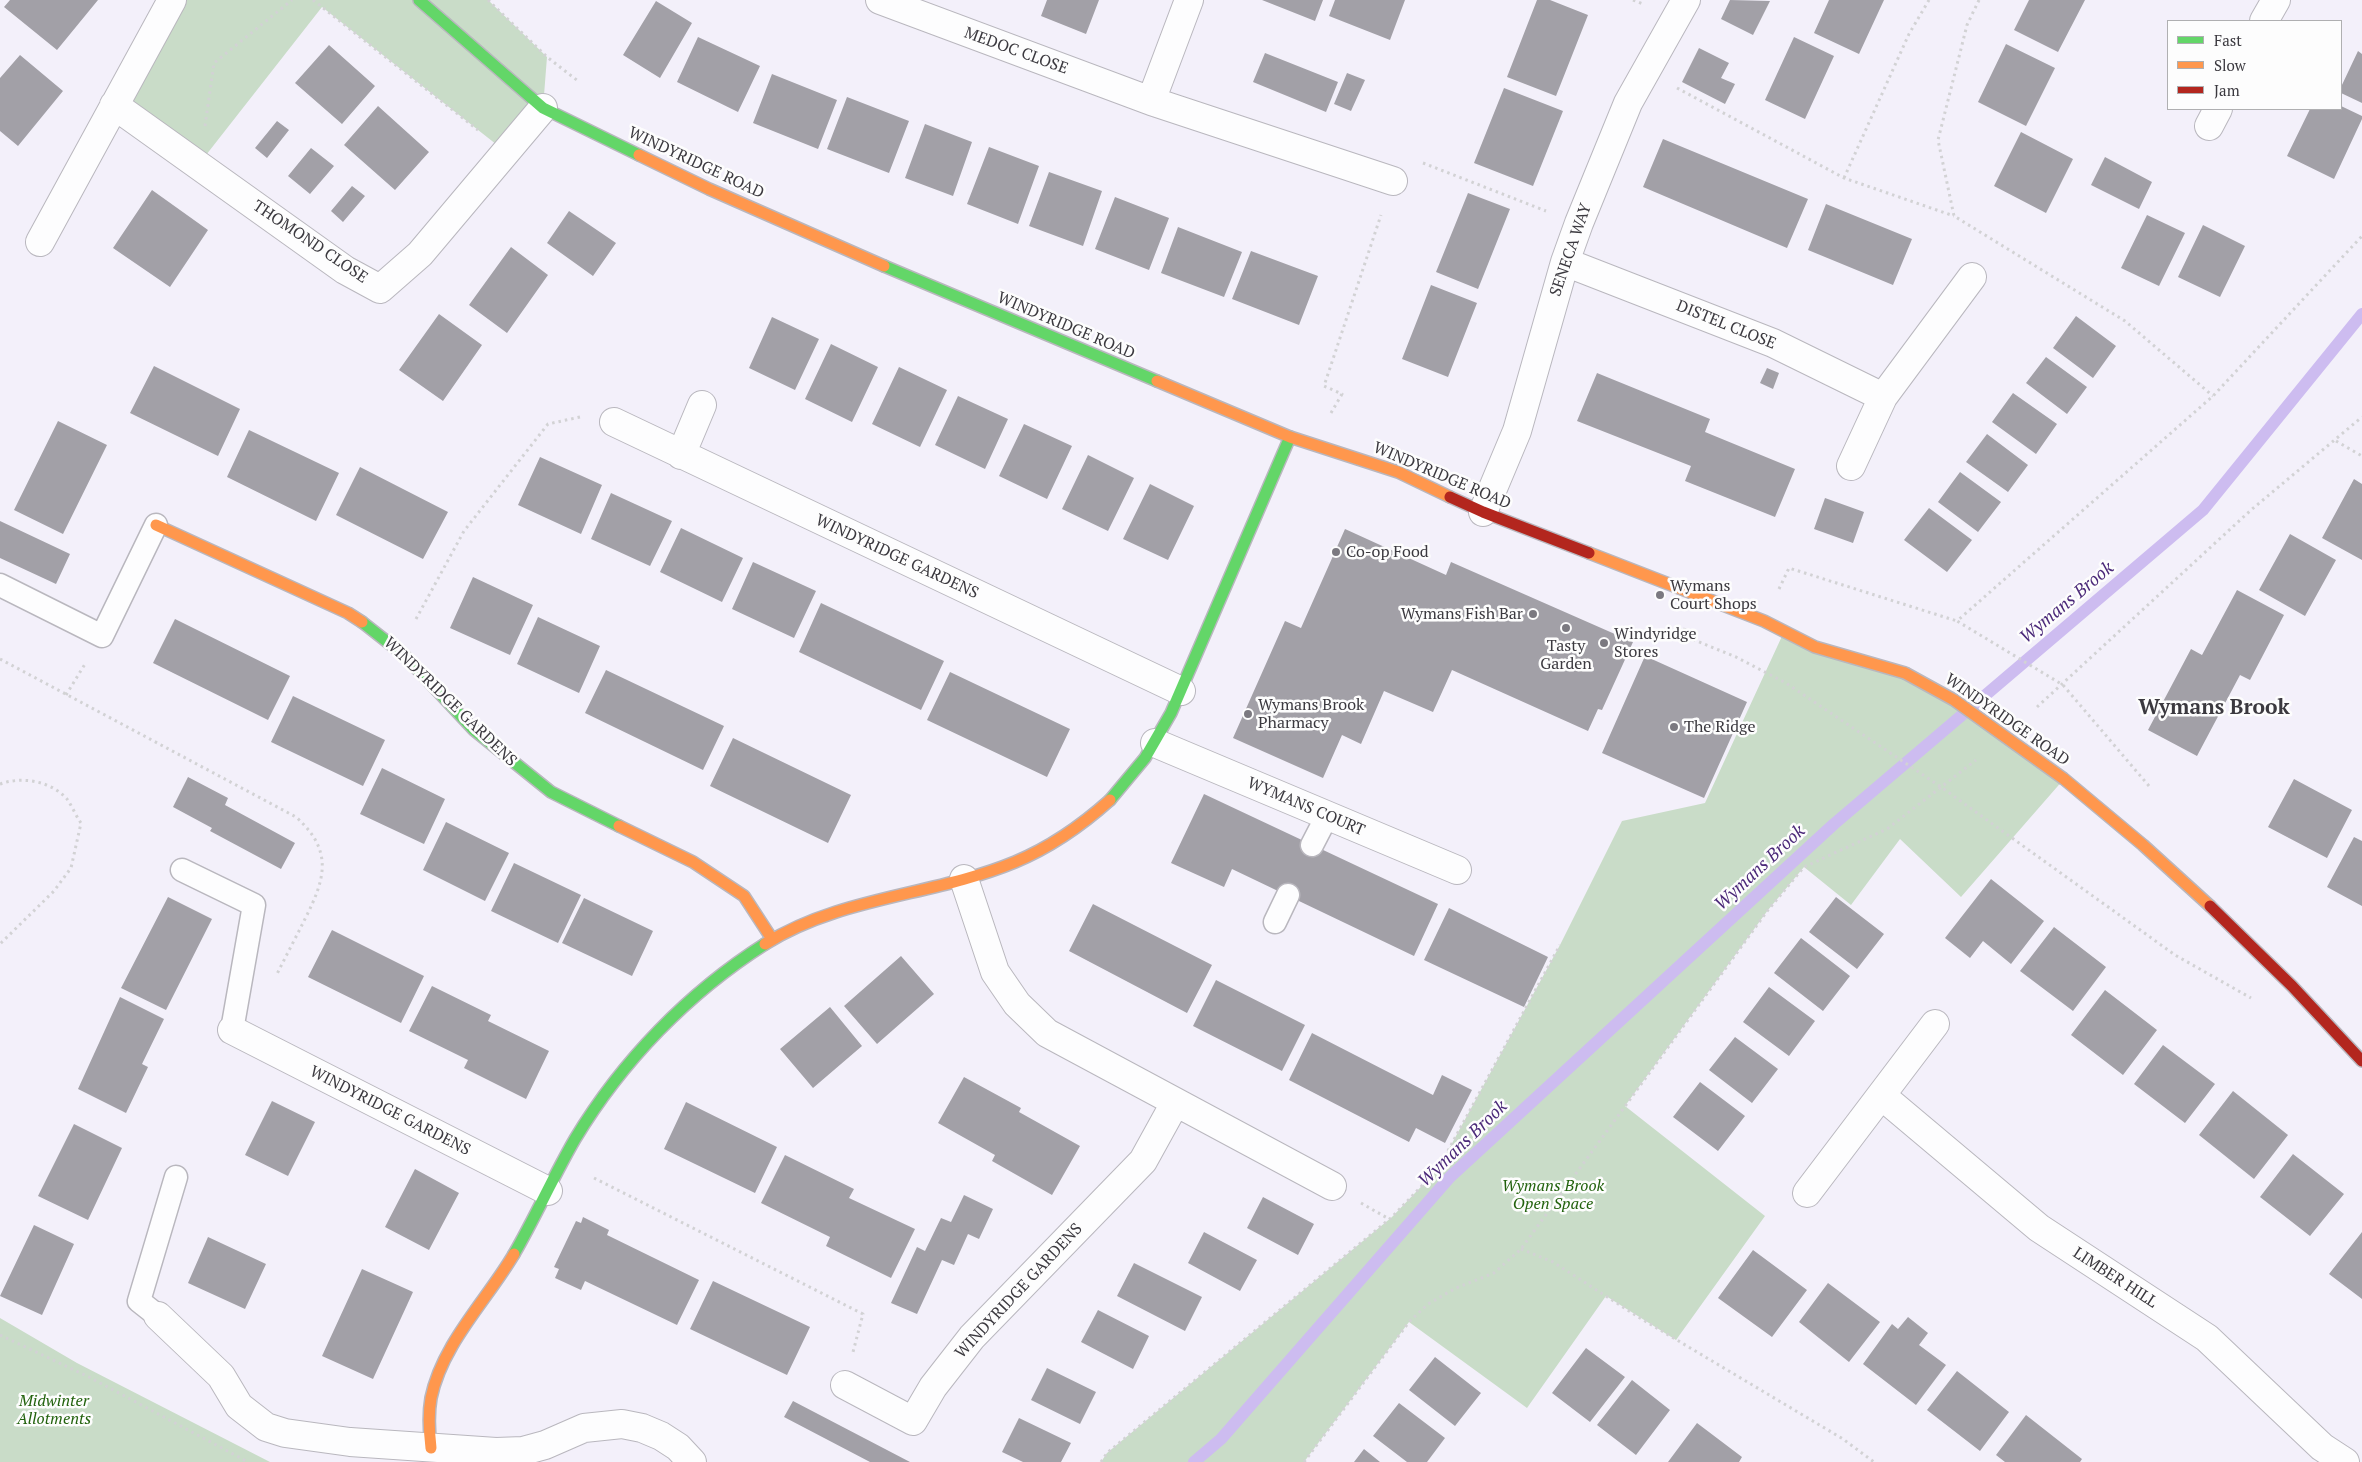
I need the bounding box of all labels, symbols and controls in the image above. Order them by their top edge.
legend [2167,20,2342,110]
street label: MEDOC CLOSE [962,23,1070,79]
text: Fast [2214,30,2242,50]
text: Slow [2214,55,2246,75]
text: Jam [2214,80,2240,100]
street label: WINDYRIDGE ROAD [625,123,767,203]
street label: THOMOND CLOSE [249,196,371,288]
street label: SENECA WAY [1546,201,1596,299]
street label: WINDYRIDGE ROAD [994,288,1138,364]
street label: DISTEL CLOSE [1673,296,1779,354]
street label: WINDYRIDGE ROAD [1370,438,1514,514]
street label: WINDYRIDGE GARDENS [812,511,982,603]
place label: Co-op Food [1346,542,1429,562]
marker: Co-op Food [1330,546,1342,558]
water label: Wymans Brook [2016,558,2118,648]
place label: Wymans Court Shops [1670,576,1757,614]
marker: Wymans Court Shops [1654,589,1666,601]
place label: Wymans Fish Bar [1401,604,1523,624]
marker: Wymans Fish Bar [1527,608,1539,620]
marker: Tasty Garden [1560,622,1572,634]
place label: Windyridge Stores [1614,624,1697,662]
street label: WINDYRIDGE GARDENS [379,633,521,771]
place label: Tasty Garden [1540,636,1592,674]
marker: Windyridge Stores [1598,637,1610,649]
street label: WINDYRIDGE ROAD [1941,670,2073,770]
place label: Wymans Brook Pharmacy [1258,695,1364,733]
district label: Wymans Brook [2138,695,2290,721]
marker: Wymans Brook Pharmacy [1242,708,1254,720]
place label: The Ridge [1684,717,1756,737]
marker: The Ridge [1668,721,1680,733]
street label: WYMANS COURT [1244,774,1368,840]
water label: Wymans Brook [1710,821,1810,915]
street label: WINDYRIDGE GARDENS [306,1062,474,1160]
water label: Wymans Brook [1414,1096,1512,1192]
park label: Wymans Brook Open Space [1502,1176,1604,1214]
street label: WINDYRIDGE GARDENS [951,1219,1087,1363]
street label: LIMBER HILL [2069,1244,2161,1312]
park label: Midwinter Allotments [17,1391,91,1429]

